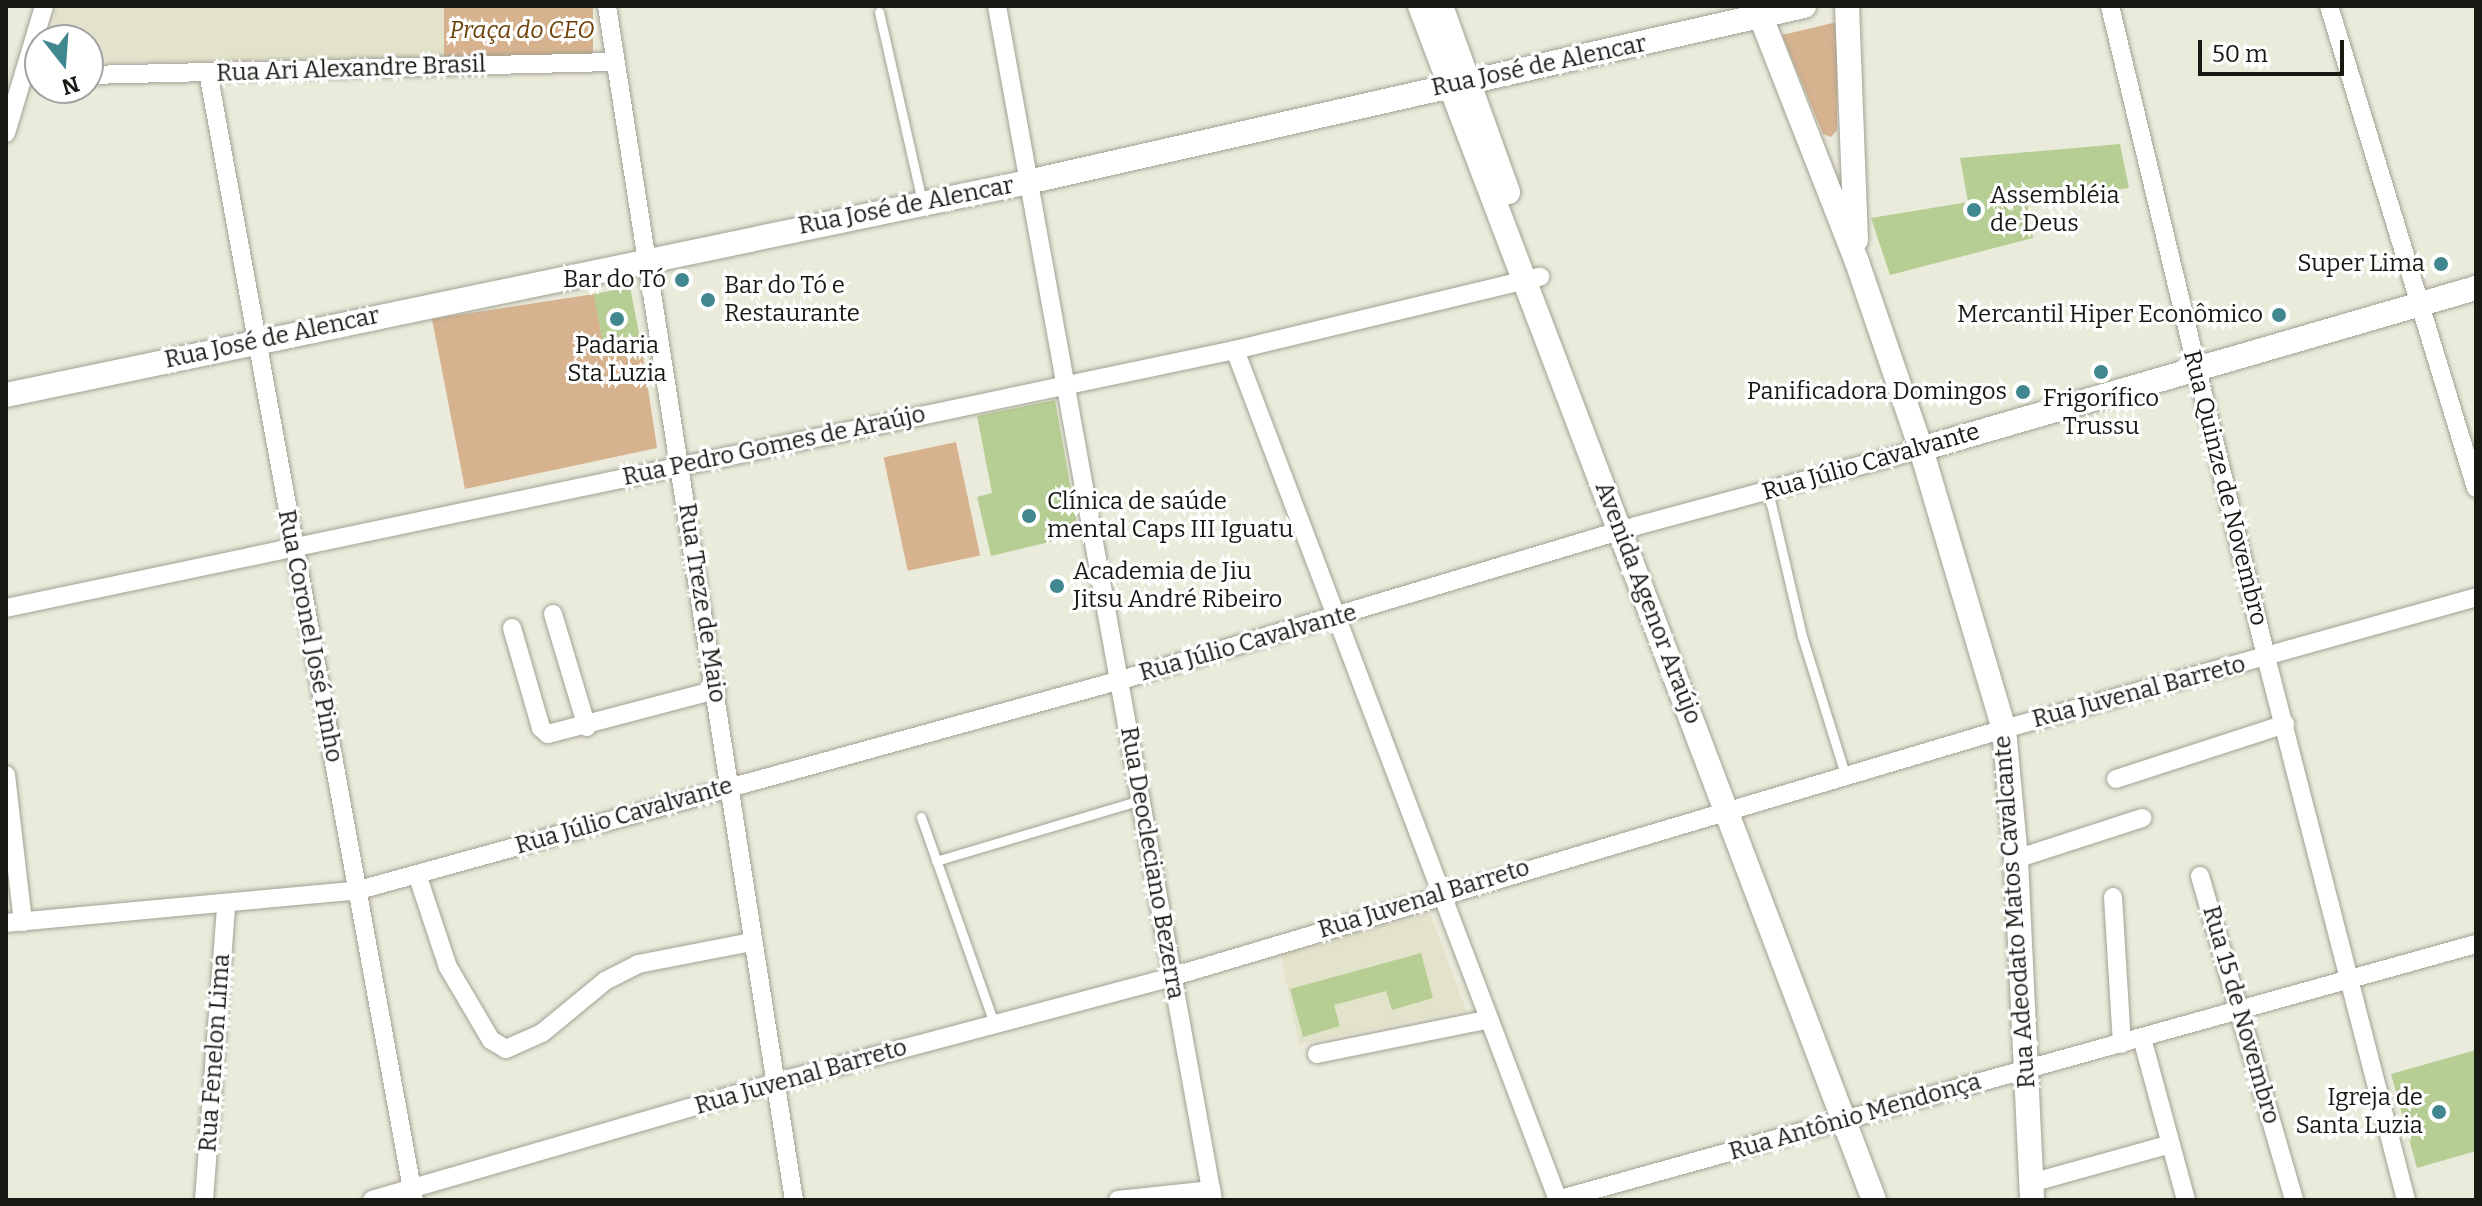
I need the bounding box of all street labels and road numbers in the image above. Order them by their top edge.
street label: Rua José de Alencar [1429,29,1649,103]
street label: Rua Ari Alexandre Brasil [216,50,486,88]
street label: Rua José de Alencar [796,171,1016,241]
street label: Rua José de Alencar [162,301,382,375]
street label: Rua Quinze de Novembro [2177,347,2273,629]
street label: Rua Pedro Gomes de Araújo [620,400,928,492]
street label: Rua Júlio Cavalvante [1759,417,1983,507]
street label: Avenida Agenor Araújo [1588,478,1708,728]
street label: Rua Treze de Maio [672,501,732,705]
street label: Rua Coronel José Pinho [271,507,349,765]
street label: Rua Júlio Cavalvante [1136,598,1360,688]
street label: Rua Juvenal Barreto [2029,650,2249,734]
street label: Rua Deocleciano Bezerra [1114,725,1190,1001]
street label: Rua Adeodato Matos Cavalcante [1988,734,2042,1090]
street label: Rua Júlio Cavalvante [512,771,736,861]
street label: Rua Juvenal Barreto [1315,853,1533,945]
street label: Rua 15 de Novembro [2196,903,2286,1127]
street label: Rua Fenelon Lima [194,953,236,1153]
street label: Rua Juvenal Barreto [692,1033,910,1121]
street label: Rua Antônio Mendonça [1726,1067,1984,1167]

